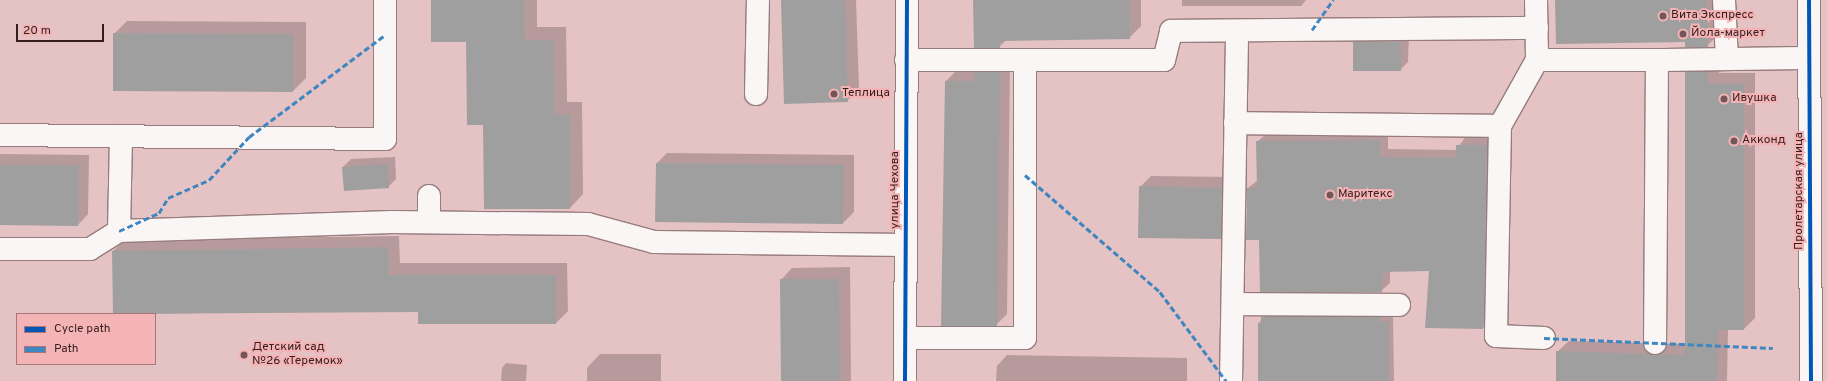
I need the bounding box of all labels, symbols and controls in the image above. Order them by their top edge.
place label: Вита Экспресс [1671,9,1754,23]
marker: Вита Экспресс [1658,11,1668,21]
scale bar [18,16,106,42]
text: 20 m [23,23,51,39]
place label: Йола-маркет [1691,27,1765,41]
marker: Йола-маркет [1678,29,1688,39]
place label: Теплица [842,87,890,101]
marker: Теплица [829,89,839,99]
place label: Ивушка [1732,92,1776,106]
marker: Ивушка [1719,94,1729,104]
street label: Пролетарская улица [1793,132,1807,250]
place label: Акконд [1742,134,1786,148]
marker: Акконд [1729,136,1739,146]
street label: улица Чехова [889,151,903,229]
place label: Маритекс [1338,188,1392,202]
marker: Маритекс [1325,190,1335,200]
legend [16,313,156,365]
text: Cycle path [54,321,111,337]
text: Path [54,341,79,357]
place label: Детский сад №26 «Теремок» [252,341,343,369]
marker: Детский сад №26 «Теремок» [239,350,249,360]

